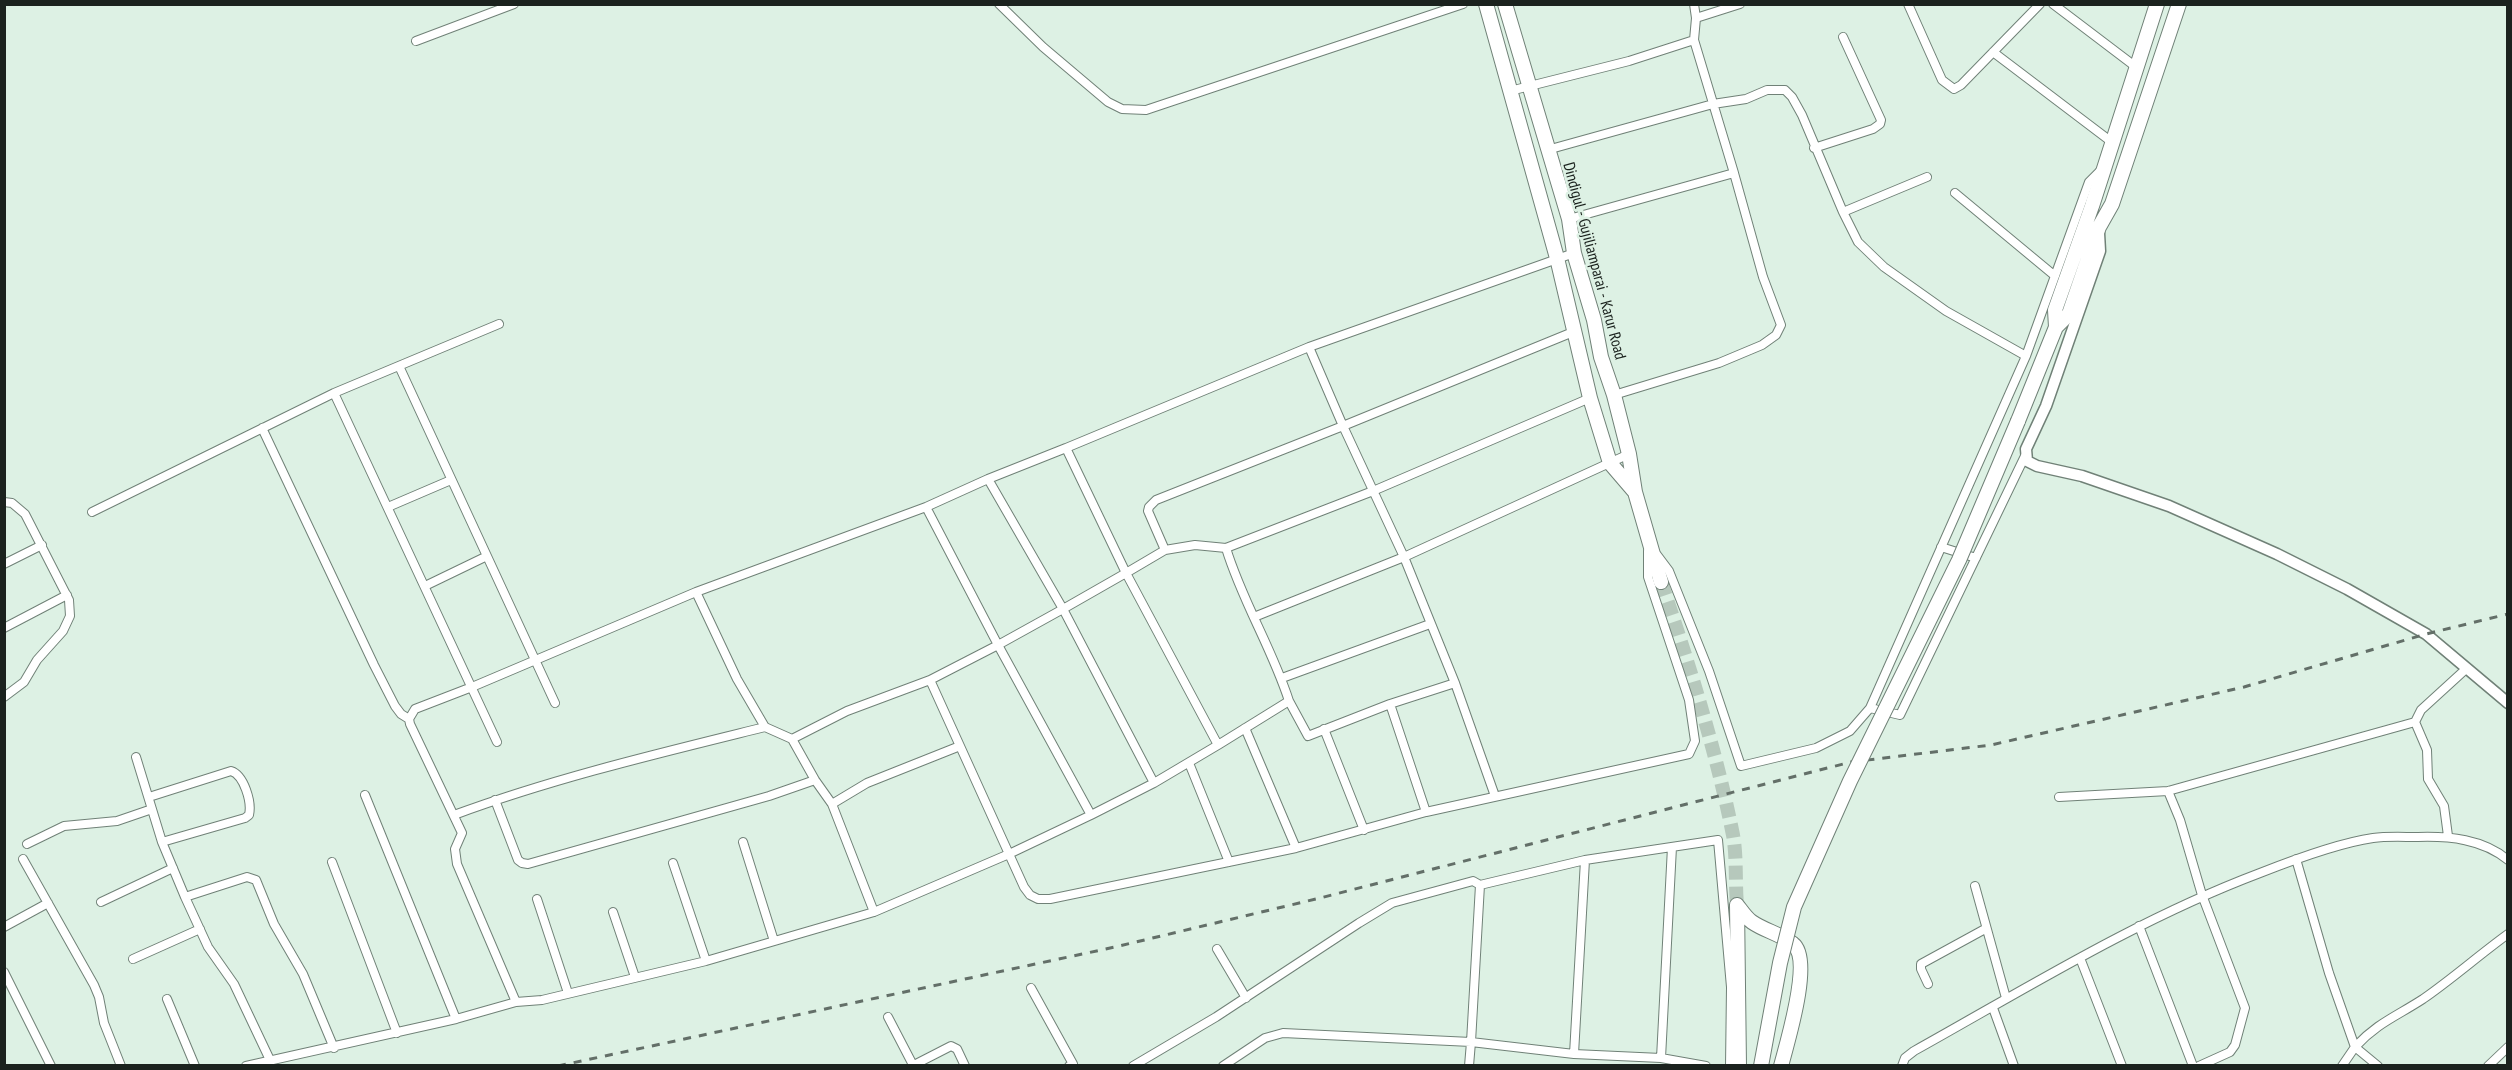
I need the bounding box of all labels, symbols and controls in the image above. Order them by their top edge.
street label: Dindigul - Gujiliamparai - Karur Road [1558,160,1630,362]

